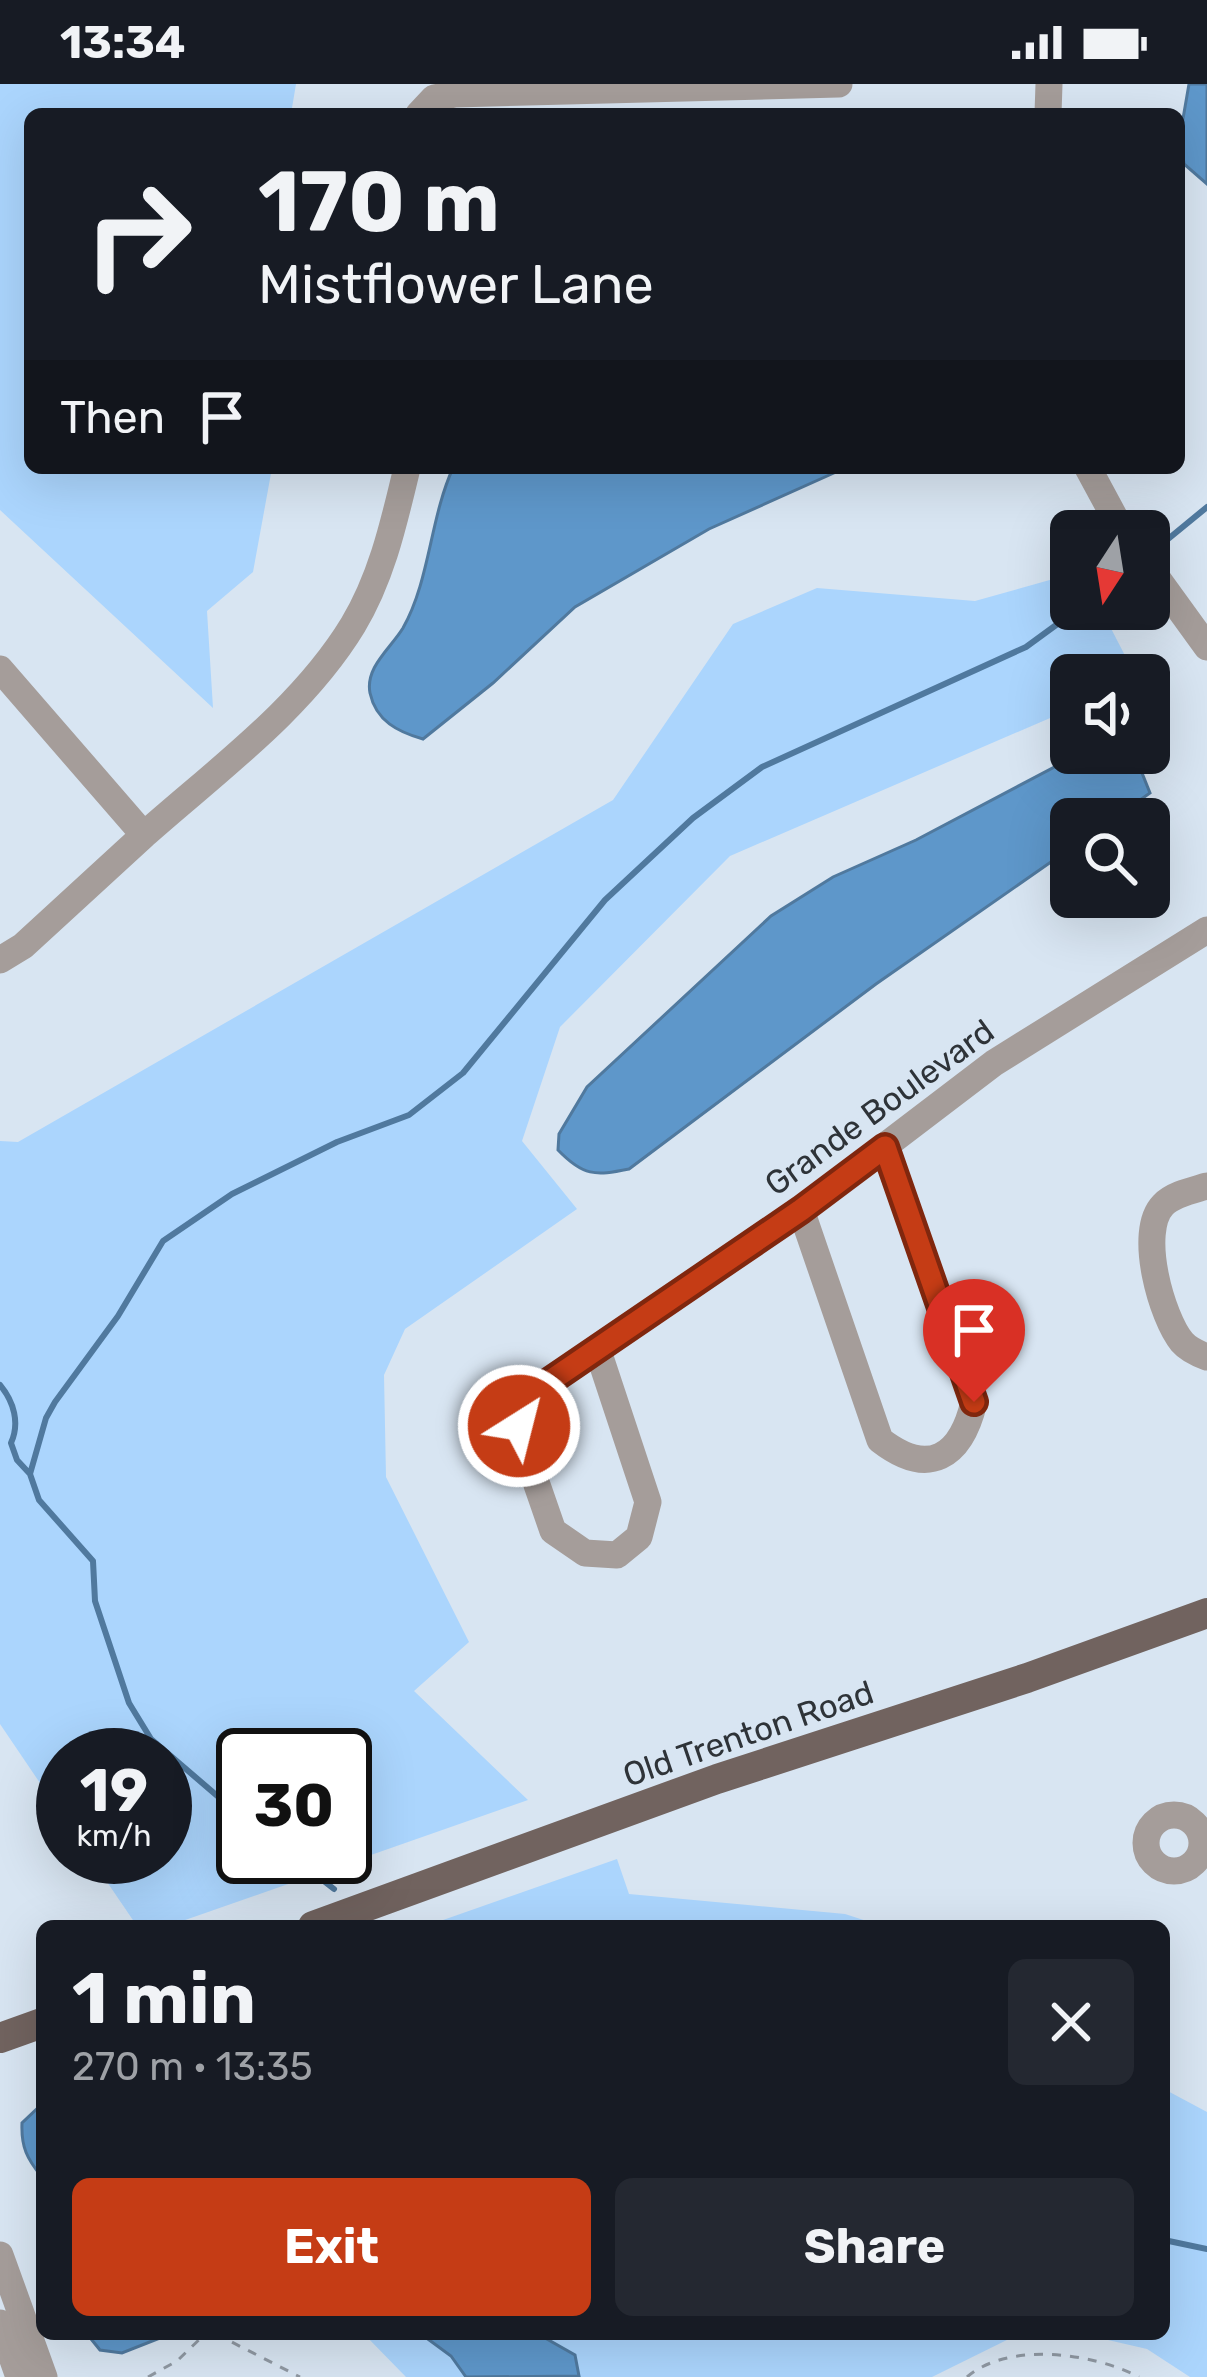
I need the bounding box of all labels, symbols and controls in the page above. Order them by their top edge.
text: 13:34 [60,16,186,69]
text: 170 m [258,152,500,252]
icon: right [60,156,216,312]
text: Mistflower Lane [258,253,654,317]
icon: arrive [189,384,255,450]
text: Then [60,391,165,444]
north arrow [1050,510,1170,630]
map controls [1050,510,1170,918]
button: sound [1050,654,1170,774]
button: search [1050,798,1170,918]
street label: Grande Boulevard [757,1011,1001,1204]
pin [923,1279,1025,1402]
icon: arrive [941,1297,1007,1363]
position arrow [456,1363,582,1489]
street label: Old Trenton Road [618,1672,878,1795]
speed limit sign: 30 [216,1728,372,1884]
text: 19 [80,1755,148,1826]
text: km/h [77,1818,151,1854]
text: 1 min [72,1956,256,2041]
button: close [1008,1959,1134,2085]
text: 270 m · 13:35 [72,2044,313,2090]
button: Exit [72,2178,591,2316]
button: Share [615,2178,1134,2316]

